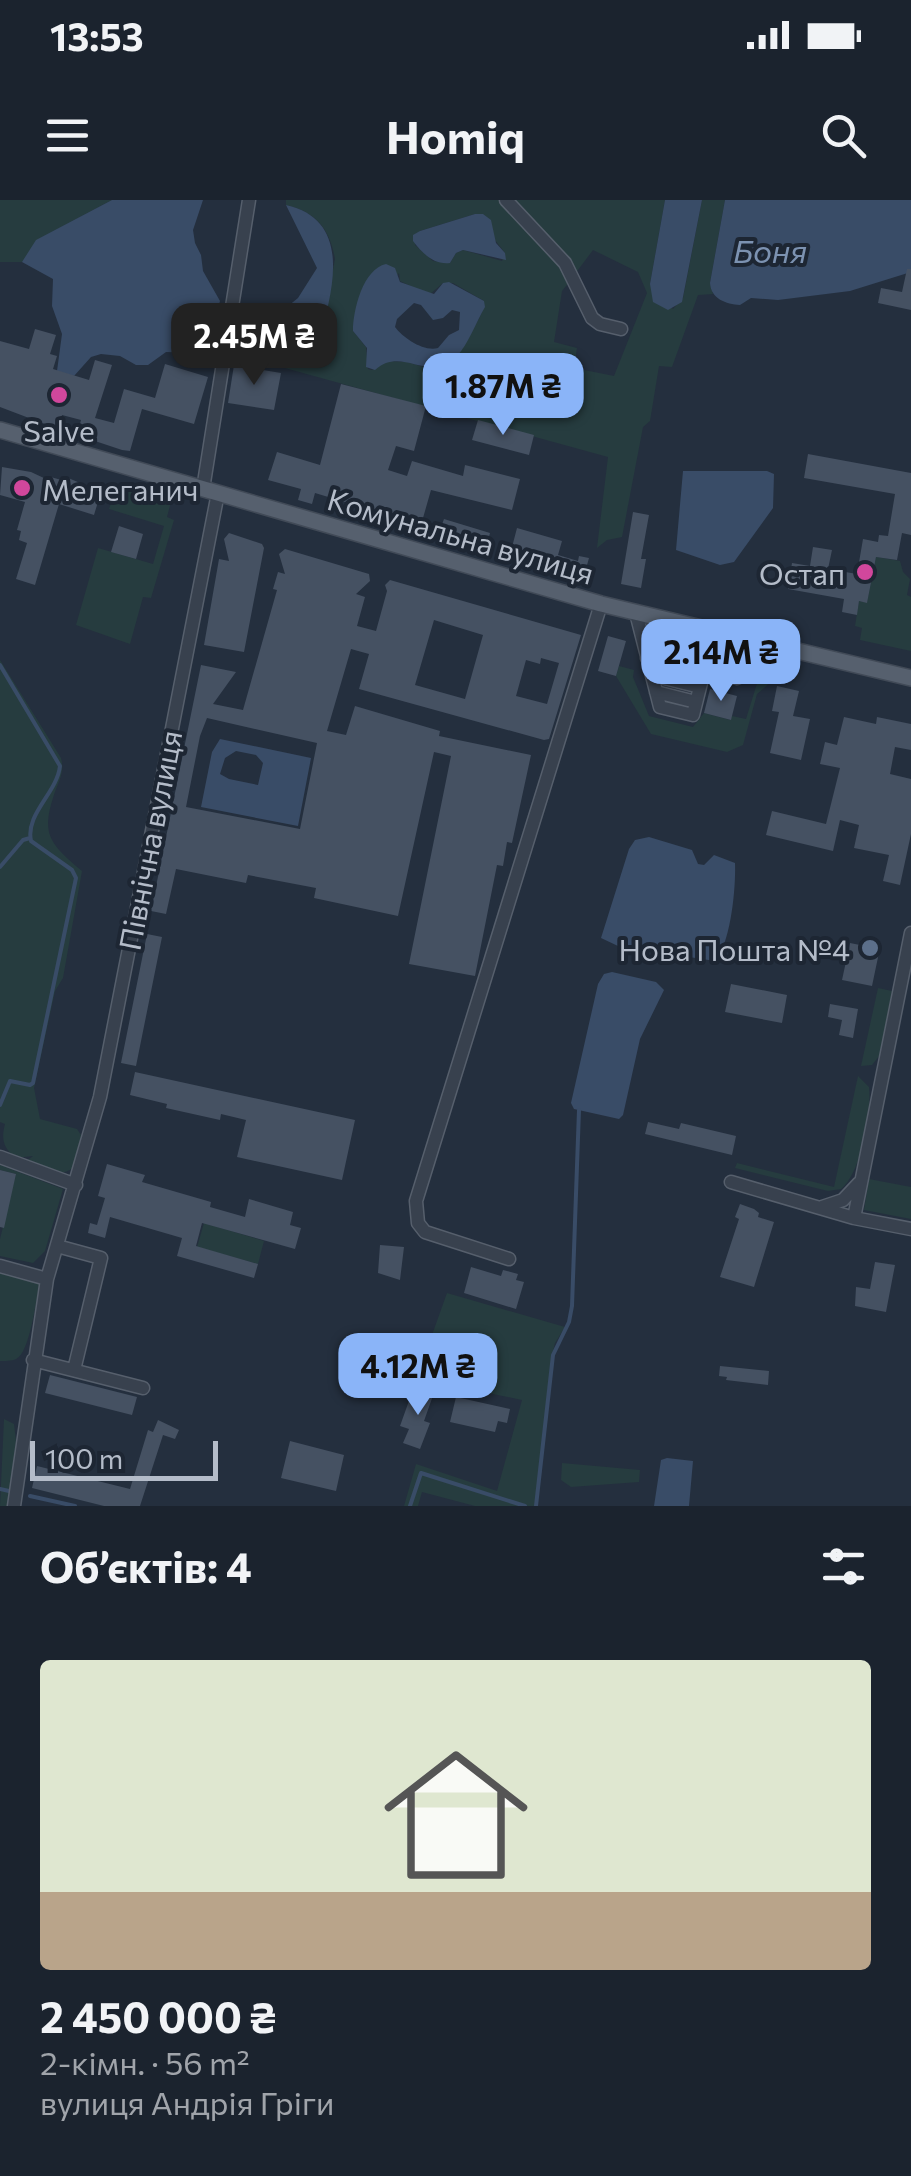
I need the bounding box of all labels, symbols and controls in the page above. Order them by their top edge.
text: 13:53 [50,12,144,59]
icon: menu [40,108,95,163]
text: Homiq [386,108,525,163]
icon: search [816,108,871,163]
water label: Боня [733,230,807,270]
pin: 2.45M ₴ [162,303,346,388]
text: 2.45M ₴ [193,315,315,355]
pin: 1.87M ₴ [411,353,595,438]
text: 1.87M ₴ [445,365,561,405]
marker: Salve [48,384,70,406]
place label: Salve [23,411,95,448]
place label: Мелеганич [42,470,199,507]
marker: Мелеганич [11,477,33,499]
street label: Комунальна вулиця [323,479,599,591]
place label: Остап [759,554,845,591]
marker: Остап [854,561,876,583]
pin: 2.14M ₴ [629,619,813,704]
text: 2.14M ₴ [663,631,779,671]
street label: Північна вулиця [110,727,188,953]
place label: Нова Пошта №4 [619,930,850,967]
marker: Нова Пошта №4 [859,937,881,959]
pin: 4.12M ₴ [326,1333,510,1418]
text: 4.12M ₴ [360,1345,476,1385]
scale bar [30,1436,218,1480]
text: 100 m [45,1441,123,1475]
icon: filters [816,1539,871,1594]
text: Об’єктів: 4 [40,1540,252,1592]
icon: home [366,1725,546,1905]
text: 2 450 000 ₴ [40,1990,276,2042]
text: 2-кімн. · 56 m² [40,2042,250,2082]
text: вулиця Андрія Гріги [40,2082,334,2122]

